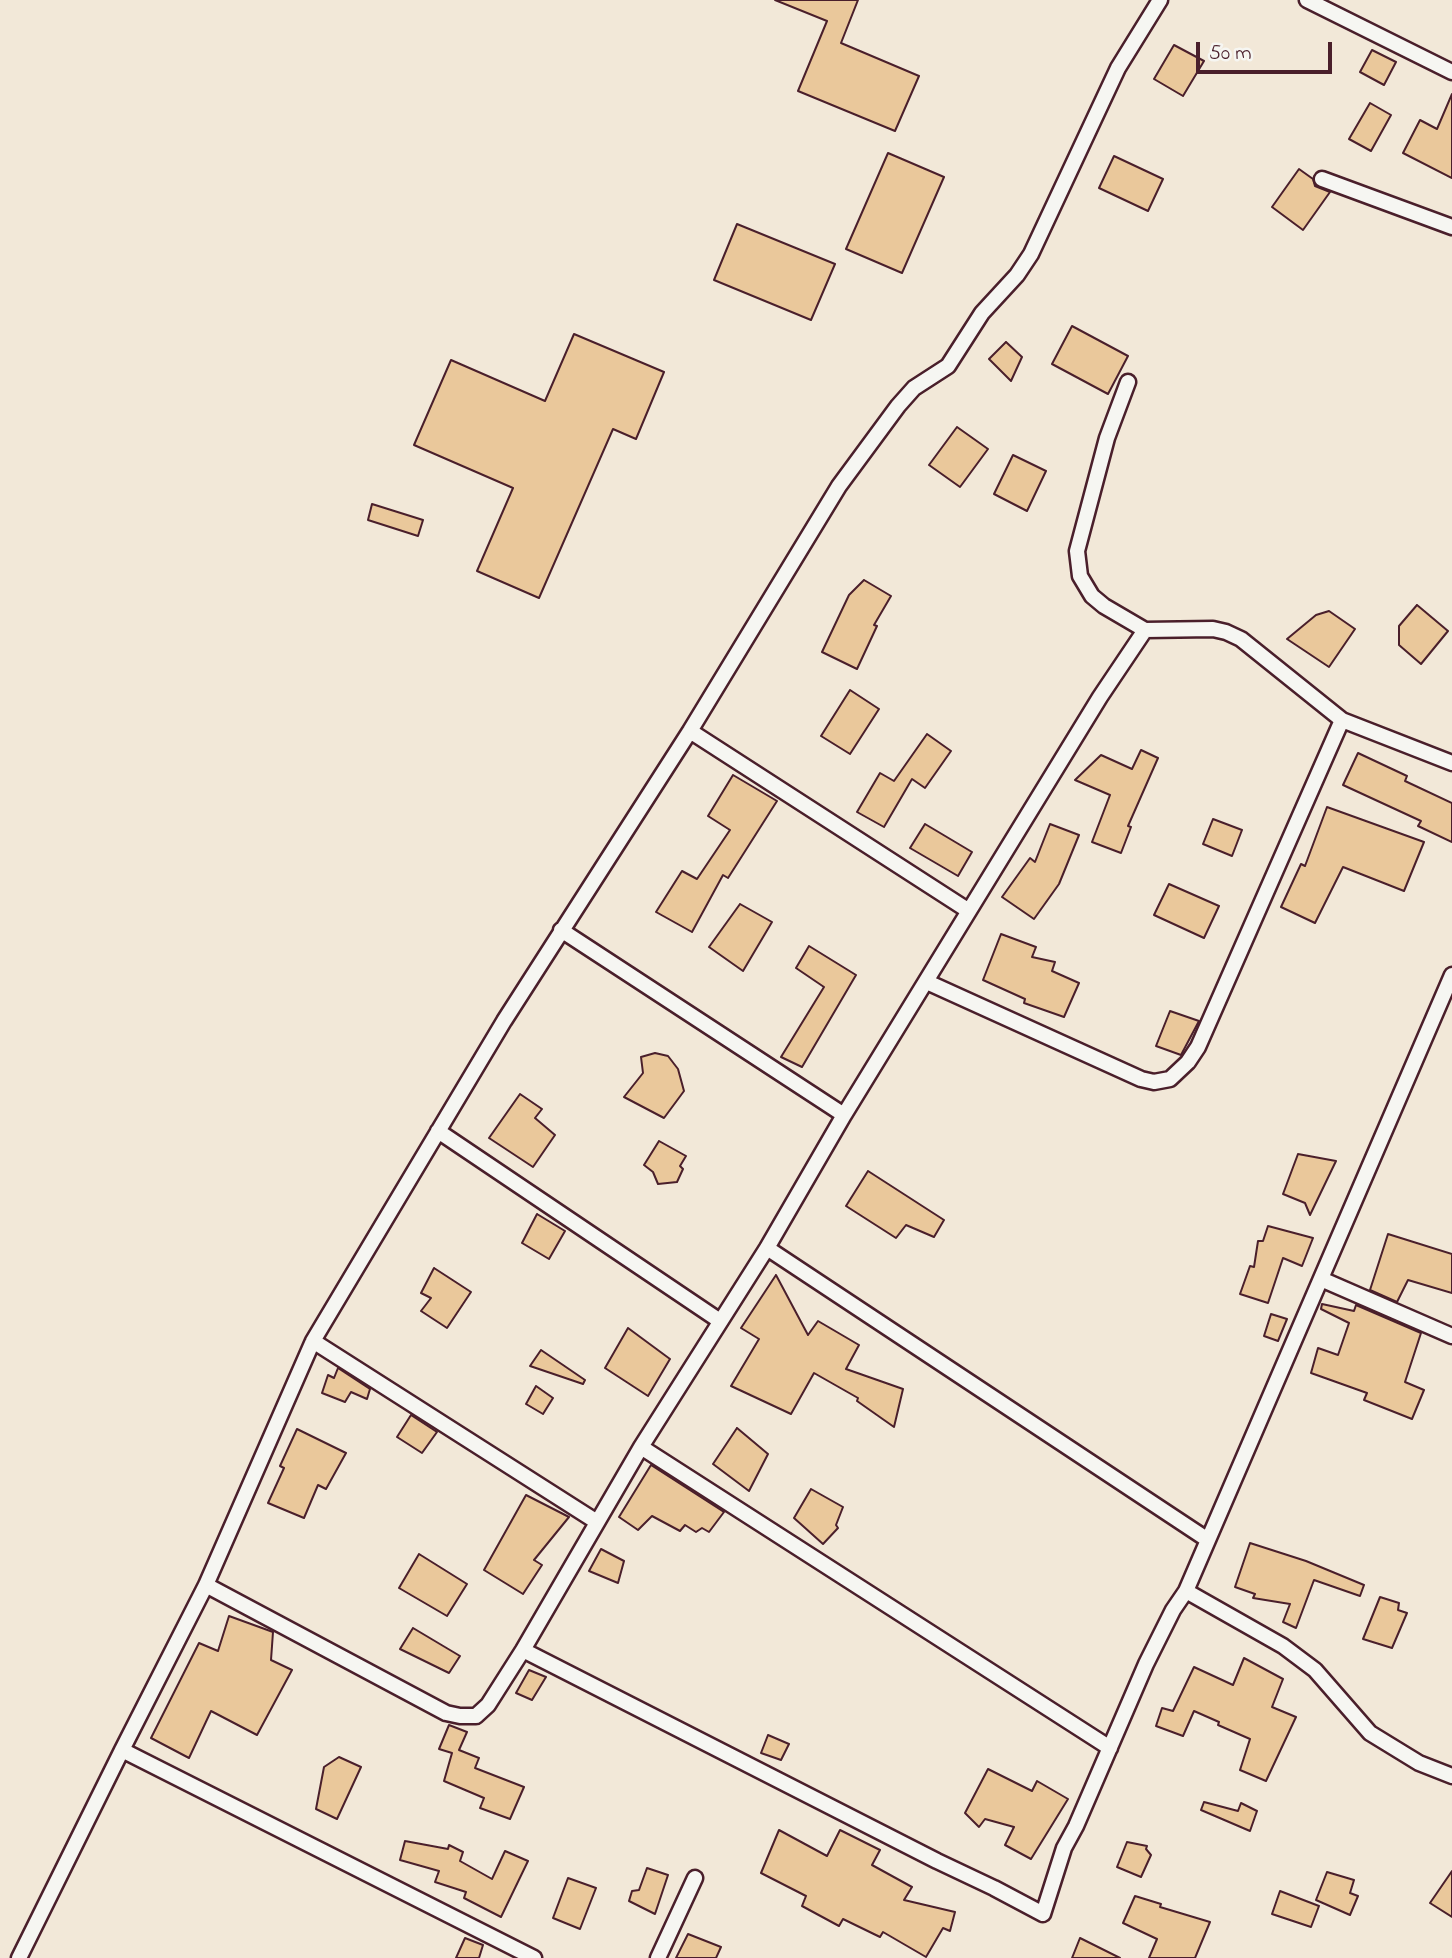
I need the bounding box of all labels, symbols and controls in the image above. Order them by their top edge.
scale bar [1200,28,1336,72]
text: 50 m [1209,39,1252,69]

